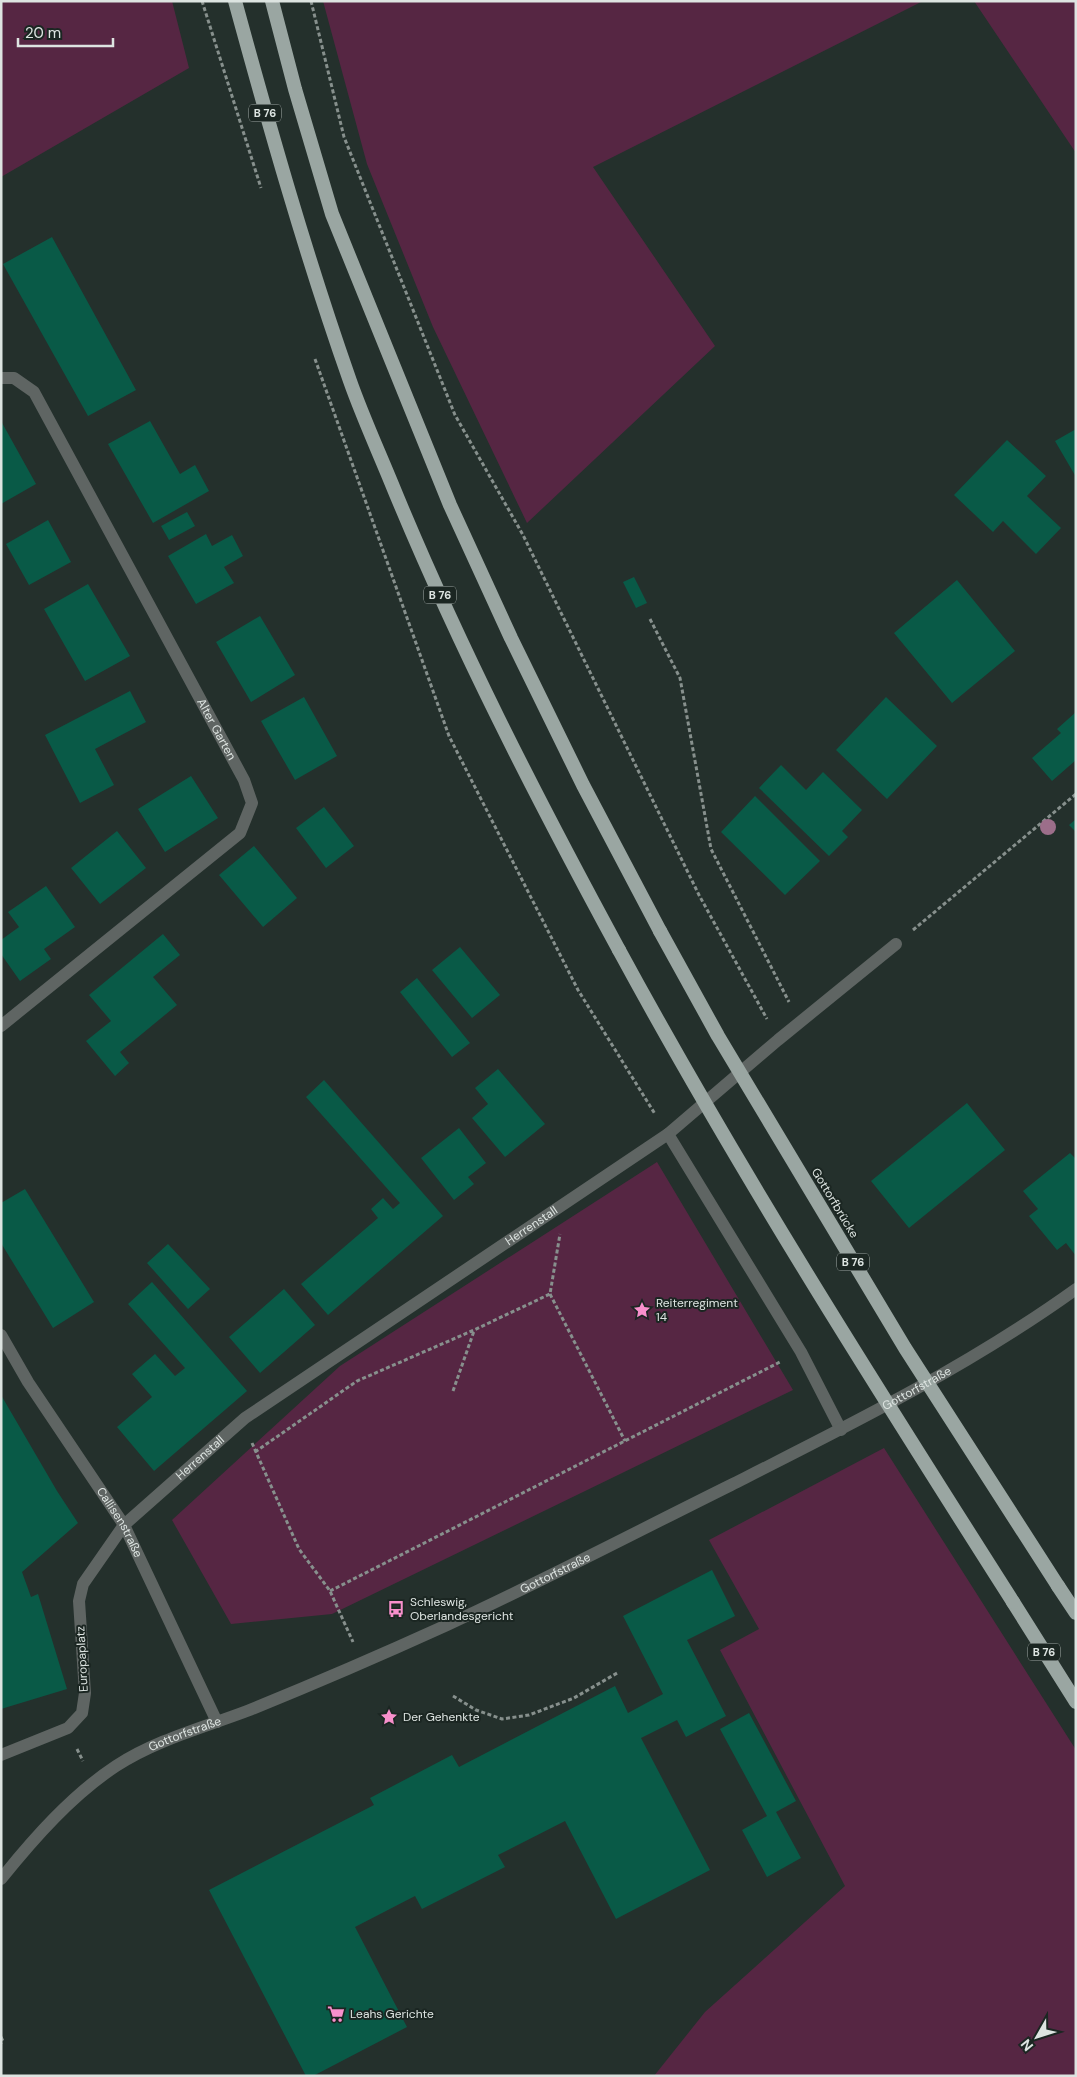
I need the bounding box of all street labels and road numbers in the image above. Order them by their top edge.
road number: B 76 [249,105,281,122]
road number: B 76 [424,586,456,604]
street label: Alter Garten [193,696,240,763]
street label: Gottorfbrücke [808,1165,862,1241]
street label: Herrenstall [502,1202,561,1249]
road number: B 76 [837,1254,869,1270]
street label: Gottorfstraße [879,1363,954,1414]
street label: Herrenstall [172,1432,228,1484]
street label: Callisenstraße [93,1484,146,1560]
street label: Gottorfstraße [517,1549,593,1597]
street label: Europaplatz [72,1626,92,1692]
road number: B 76 [1028,1644,1060,1660]
street label: Gottorfstraße [146,1713,223,1755]

